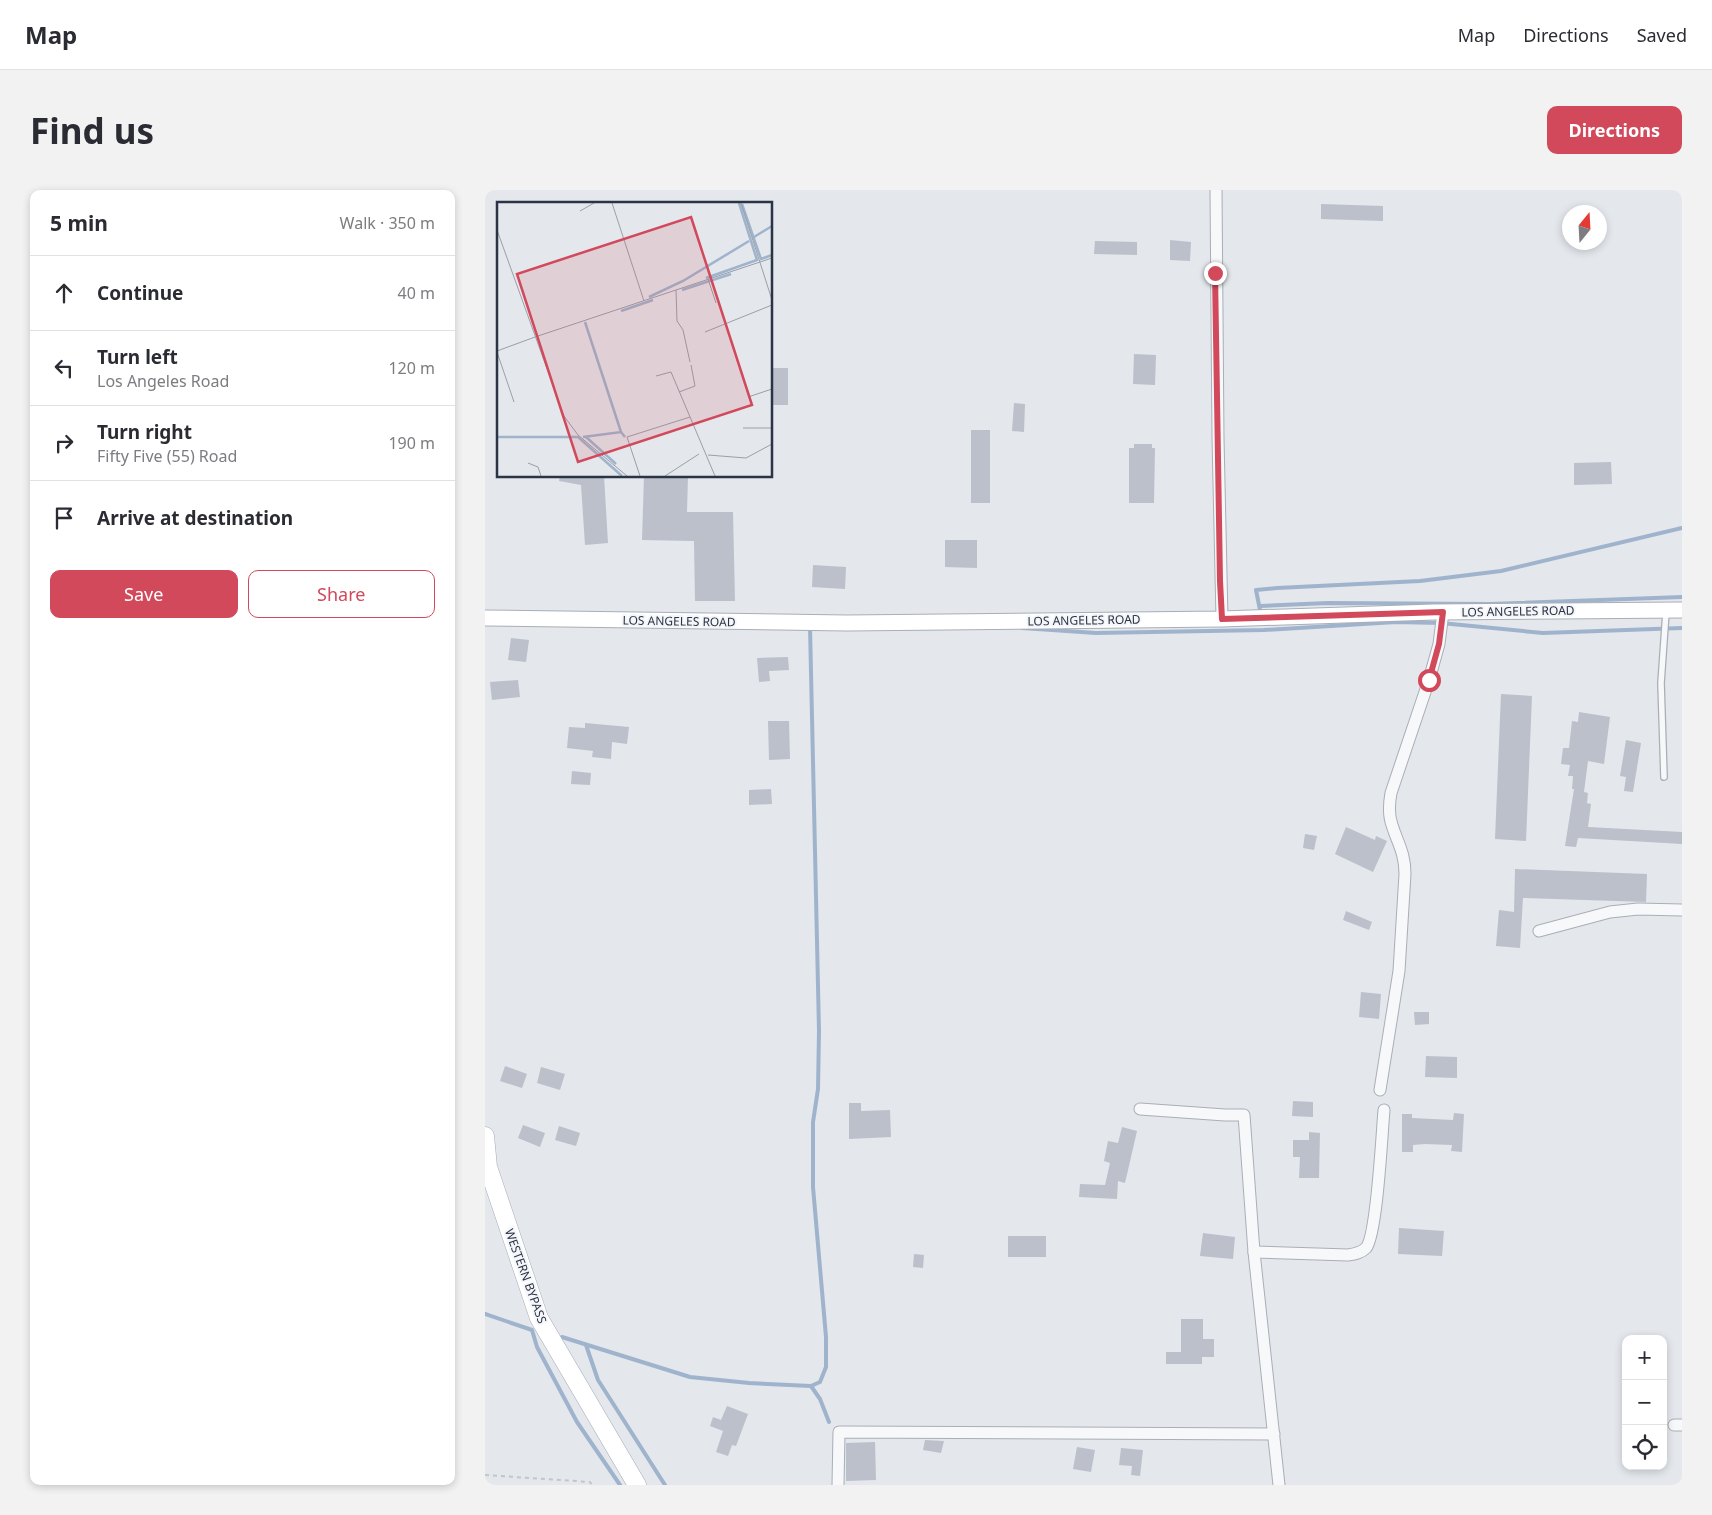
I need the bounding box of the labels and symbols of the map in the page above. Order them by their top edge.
inset map [497,202,773,478]
north arrow [1562,205,1607,250]
route end [1204,262,1227,285]
street label: LOS ANGELES ROAD [1461,602,1575,620]
street label: LOS ANGELES ROAD [1027,611,1141,629]
street label: LOS ANGELES ROAD [622,612,736,630]
route start [1418,669,1441,692]
street label: WESTERN BYPASS [501,1226,551,1326]

